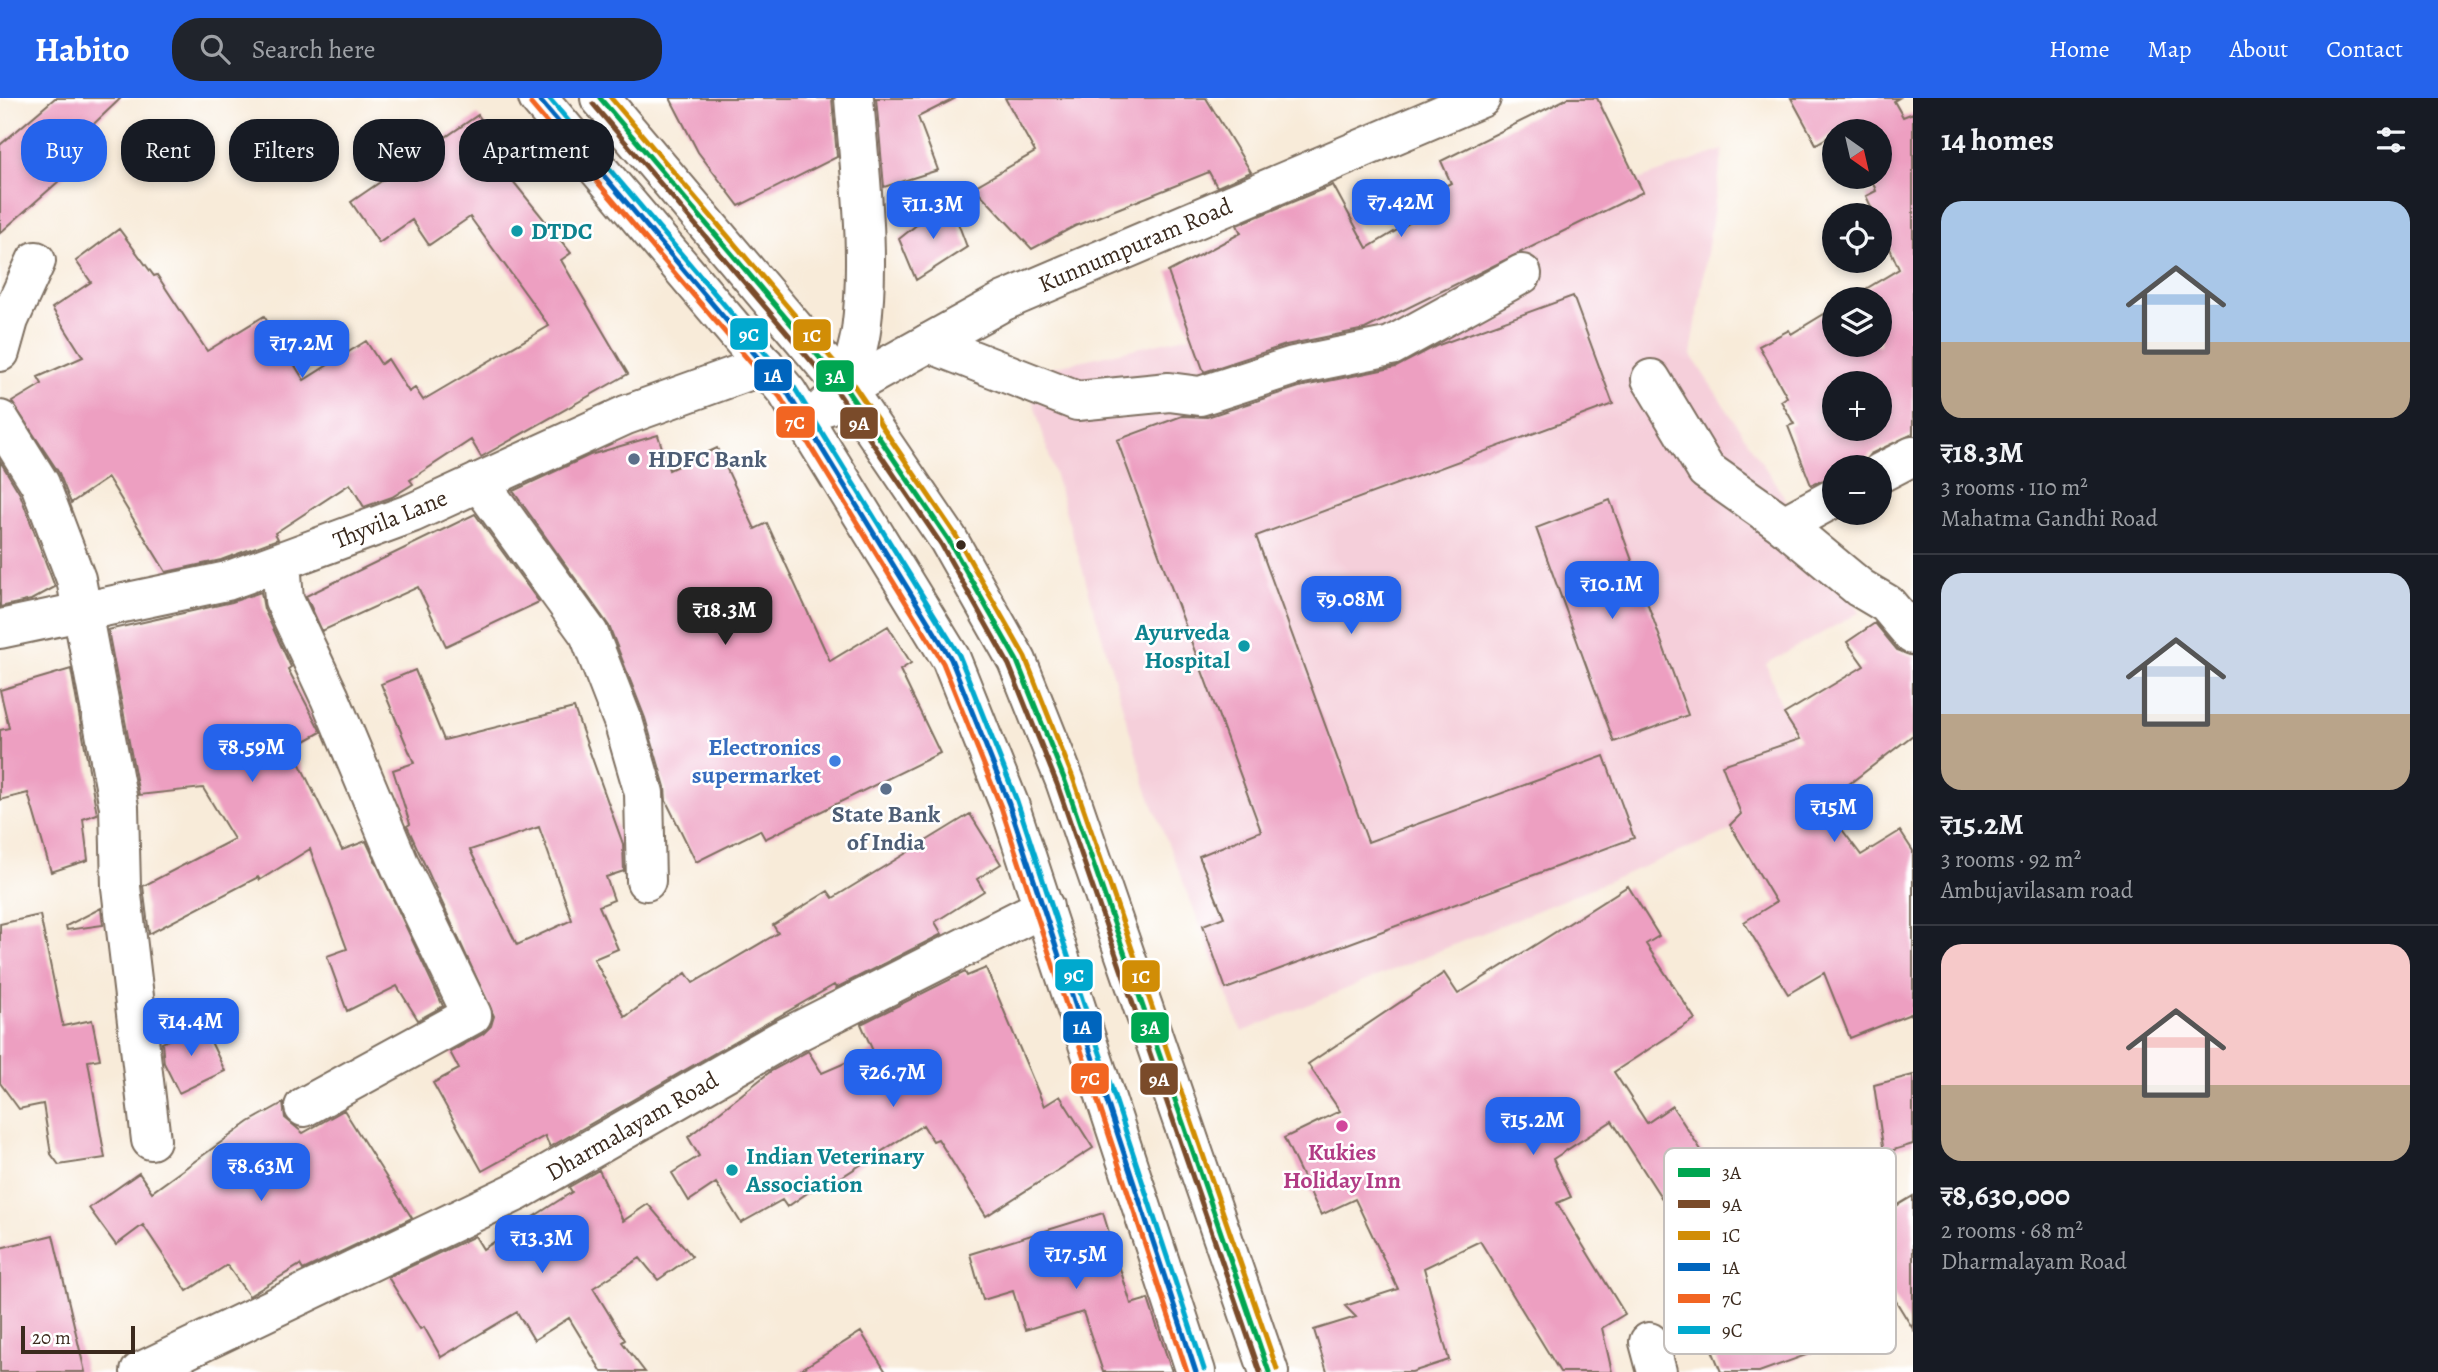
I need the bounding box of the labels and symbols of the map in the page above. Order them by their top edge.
north arrow [1822,119,1892,189]
pin: ₹7.42M [1344,180,1458,239]
pin: ₹11.3M [876,181,990,241]
street label: Kunnumpuram Road [1033,190,1237,300]
place label: DTDC [531,215,593,247]
marker: DTDC [509,223,525,239]
line badge: 9C [729,317,769,351]
line badge: 1C [792,318,832,352]
pin: ₹17.2M [245,320,359,380]
text: 9C [739,322,759,348]
text: 1C [803,323,821,349]
line badge: 1A [753,358,793,392]
line badge: 3A [815,359,855,393]
text: 1A [764,363,783,389]
text: 3A [825,364,846,390]
line badge: 7C [775,405,816,439]
line badge: 9A [839,406,879,440]
text: 7C [785,410,805,436]
text: 9A [849,411,870,437]
place label: HDFC Bank [648,443,767,475]
marker: HDFC Bank [626,451,642,467]
street label: Thyvila Lane [328,482,452,556]
unlabelled marker [954,538,968,552]
pin: ₹10.1M [1555,561,1669,621]
pin: ₹9.08M [1294,576,1408,636]
pin: ₹18.3M [668,588,782,647]
place label: Ayurveda Hospital [1134,616,1231,676]
marker: Ayurveda Hospital [1236,638,1252,654]
pin: ₹8.59M [195,724,309,784]
place label: Electronics supermarket [692,731,821,791]
marker: Electronics supermarket [827,753,843,769]
marker: State Bank of India [878,781,894,797]
pin: ₹15M [1793,784,1875,844]
place label: State Bank of India [832,798,941,858]
line badge: 9C [1054,958,1094,992]
line badge: 1C [1121,959,1161,993]
text: 9C [1064,963,1084,989]
text: 1C [1132,964,1150,990]
pin: ₹14.4M [134,998,248,1058]
line badge: 1A [1062,1010,1103,1044]
line badge: 3A [1130,1011,1170,1044]
text: 1A [1073,1015,1092,1041]
text: 3A [1140,1015,1161,1041]
pin: ₹26.7M [836,1049,950,1109]
line badge: 7C [1070,1062,1110,1095]
line badge: 9A [1139,1062,1179,1096]
street label: Dharmalayam Road [540,1064,724,1188]
text: 7C [1080,1066,1100,1092]
text: 9A [1149,1067,1170,1093]
pin: ₹15.2M [1476,1098,1590,1157]
marker: Kukies Holiday Inn [1334,1118,1350,1134]
place label: Kukies Holiday Inn [1283,1136,1402,1196]
place label: Indian Veterinary Association [745,1140,925,1200]
pin: ₹8.63M [204,1144,318,1203]
legend [1664,1148,1896,1354]
text: 3A [1722,1160,1742,1186]
marker: Indian Veterinary Association [724,1162,740,1178]
text: 9A [1722,1192,1743,1218]
pin: ₹13.3M [485,1216,599,1275]
text: 1C [1722,1223,1740,1249]
pin: ₹17.5M [1019,1232,1133,1291]
text: 1A [1722,1255,1740,1281]
text: 7C [1722,1286,1742,1312]
text: 9C [1722,1318,1743,1344]
scale bar [21,1323,135,1355]

